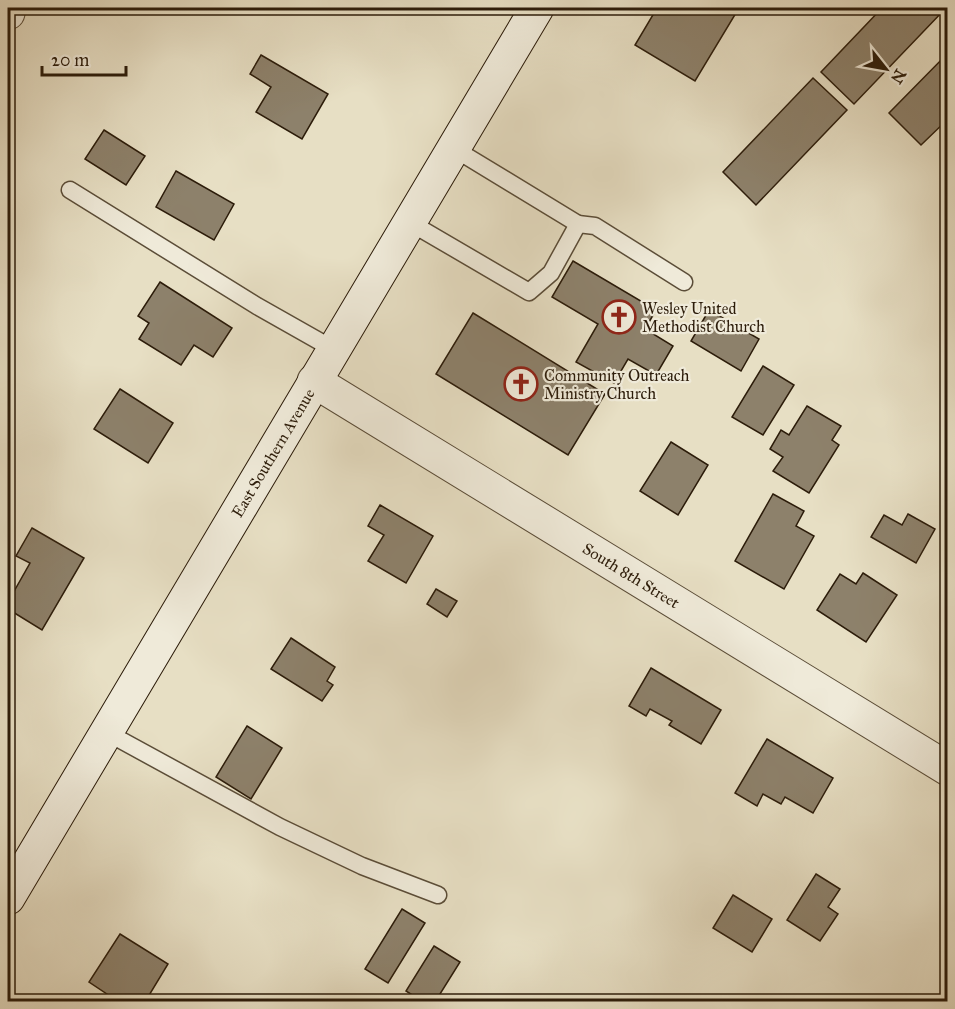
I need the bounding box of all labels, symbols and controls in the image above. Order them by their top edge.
scale bar [42,39,126,77]
north arrow [856,39,916,99]
text: 20 m [51,49,89,71]
text: N [887,66,910,88]
church icon: Wesley United Methodist Church [601,299,637,335]
place label: Wesley United Methodist Church [642,299,765,336]
church icon: Community Outreach Ministry Church [503,366,539,402]
place label: Community Outreach Ministry Church [544,366,689,403]
street label: East Southern Avenue [228,385,319,521]
street label: South 8th Street [579,539,683,613]

